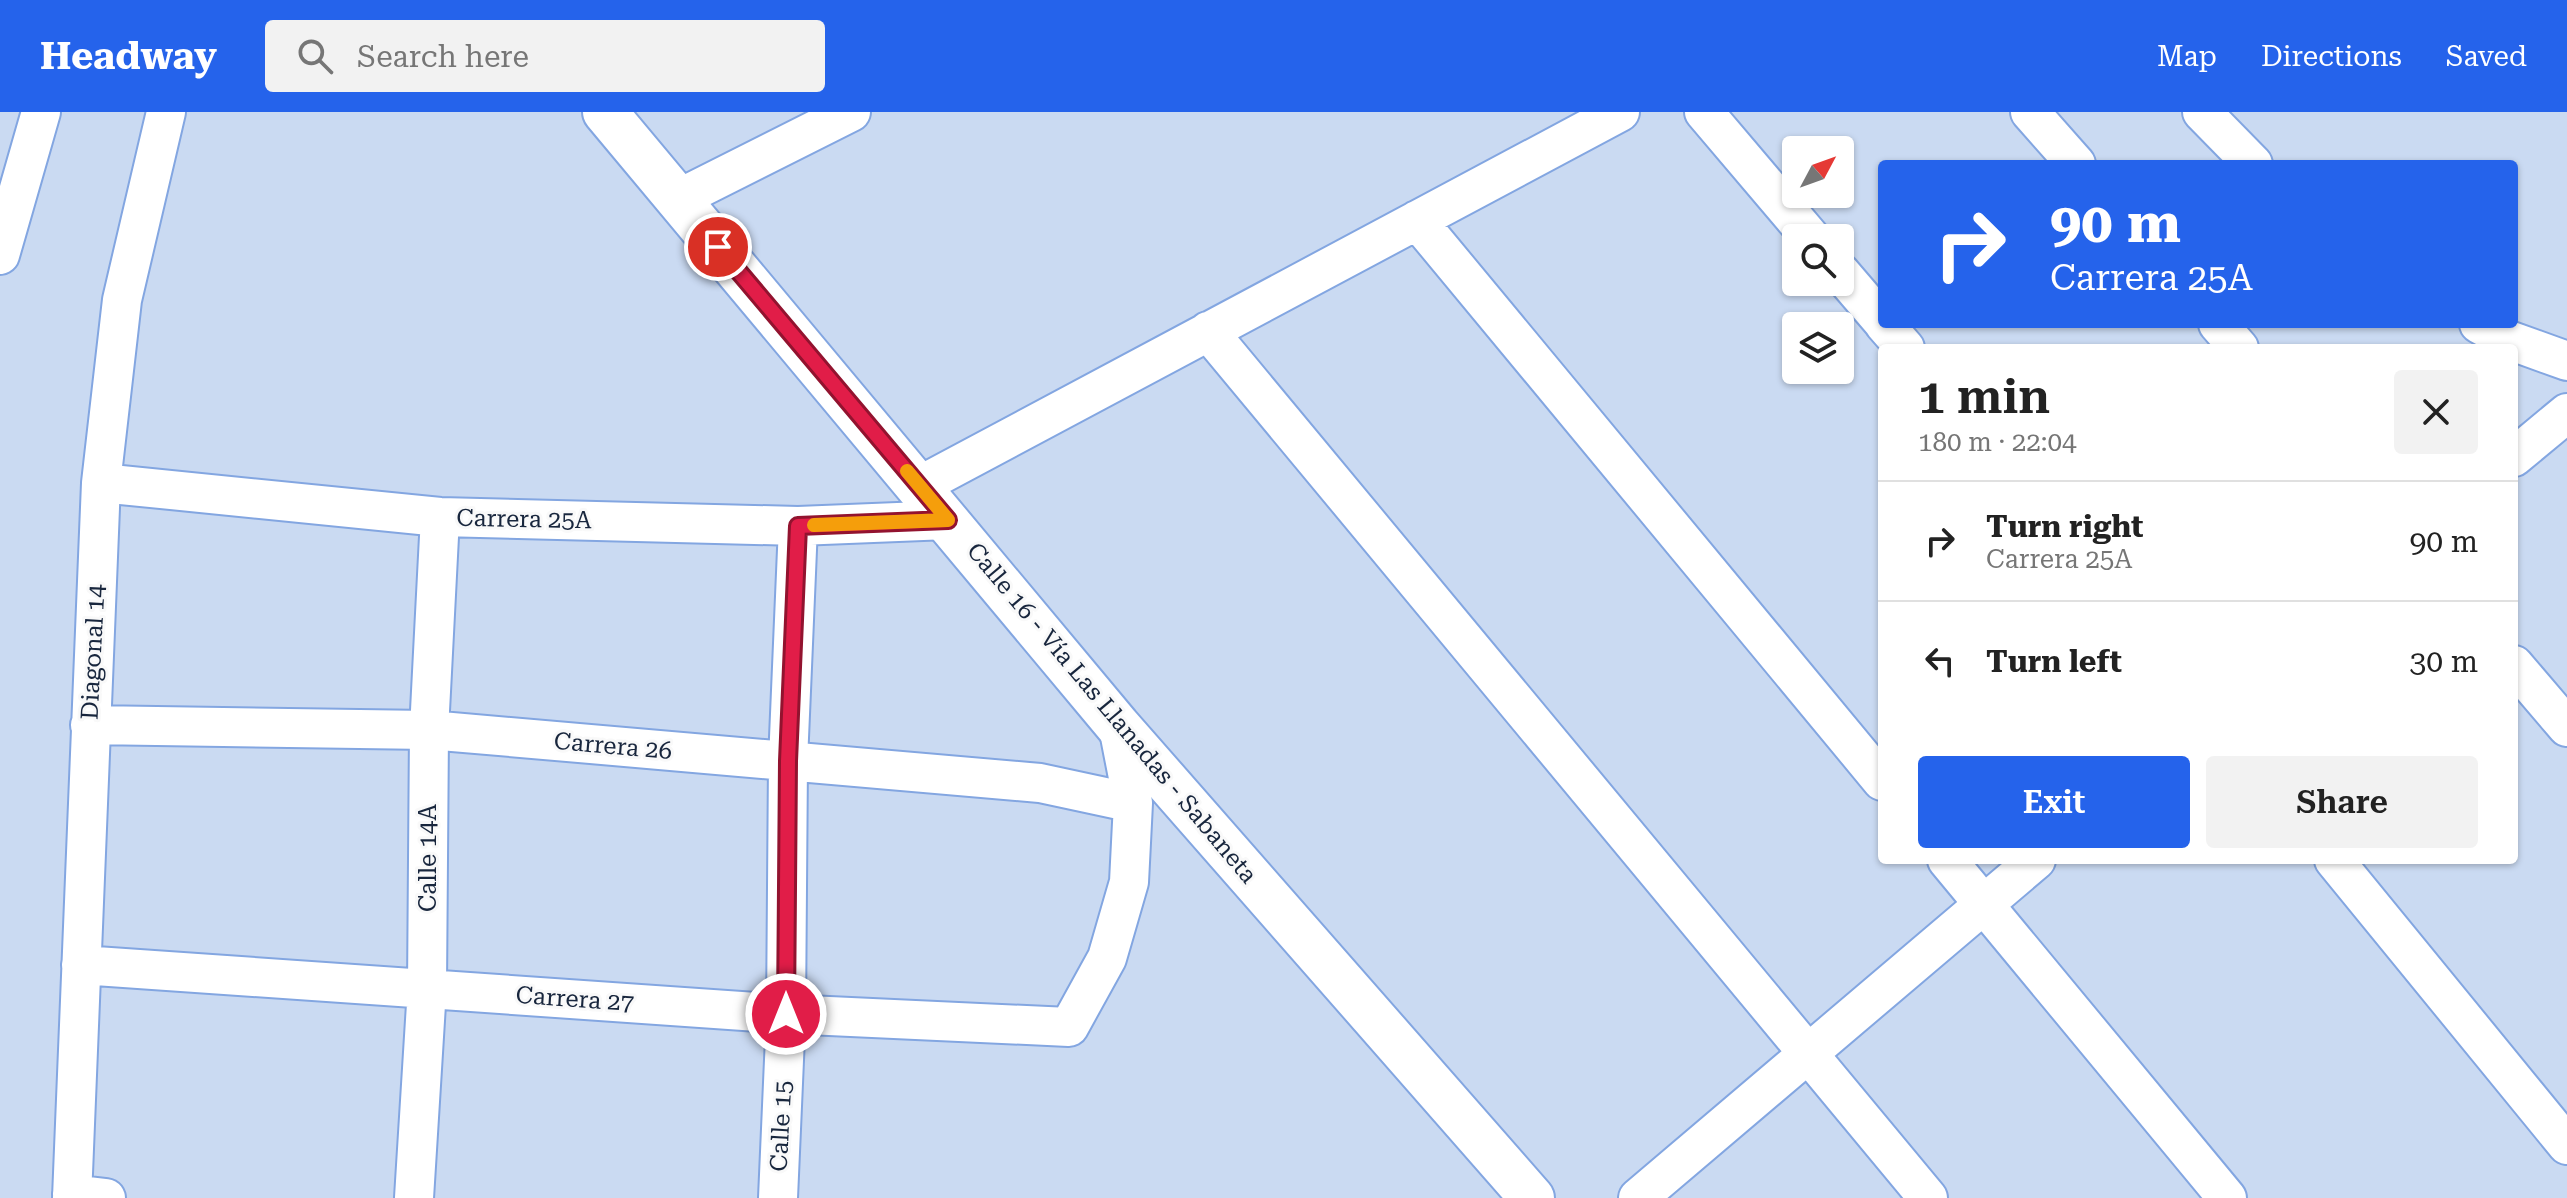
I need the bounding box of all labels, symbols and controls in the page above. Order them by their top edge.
search box [265,20,825,92]
text: Headway [40,34,217,78]
icon: search [293,34,337,78]
text: Search here [357,39,529,74]
text: Map [2157,40,2217,73]
text: Directions [2261,40,2402,73]
text: Saved [2446,40,2527,73]
north arrow [1782,136,1854,208]
map controls [1782,136,1854,384]
text: 90 m [2050,190,2181,256]
icon: right [1918,192,2022,296]
pin [684,213,752,281]
button: search [1782,224,1854,296]
icon: arrive [696,225,740,269]
text: Carrera 25A [2050,257,2253,299]
button: layers [1782,312,1854,384]
text: 1 min [1918,369,2050,425]
button: close [2394,370,2478,454]
text: 180 m · 22:04 [1918,427,2077,457]
street label: Carrera 25A [456,504,592,534]
text: Turn right [1986,509,2143,544]
icon: right [1918,519,1962,563]
text: 90 m [2409,524,2478,559]
street label: Calle 16 - Vía Las Llanadas - Sabaneta [961,537,1263,889]
text: Carrera 25A [1986,544,2133,574]
street label: Diagonal 14 [75,583,111,721]
icon: left [1918,639,1962,683]
text: Turn left [1986,644,2122,679]
text: 30 m [2409,644,2478,679]
street label: Carrera 26 [553,727,673,765]
button: Exit [1918,756,2190,848]
button: Share [2206,756,2478,848]
street label: Calle 14A [414,804,442,912]
position arrow [744,972,828,1056]
street label: Carrera 27 [515,981,635,1017]
street label: Calle 15 [765,1080,797,1172]

